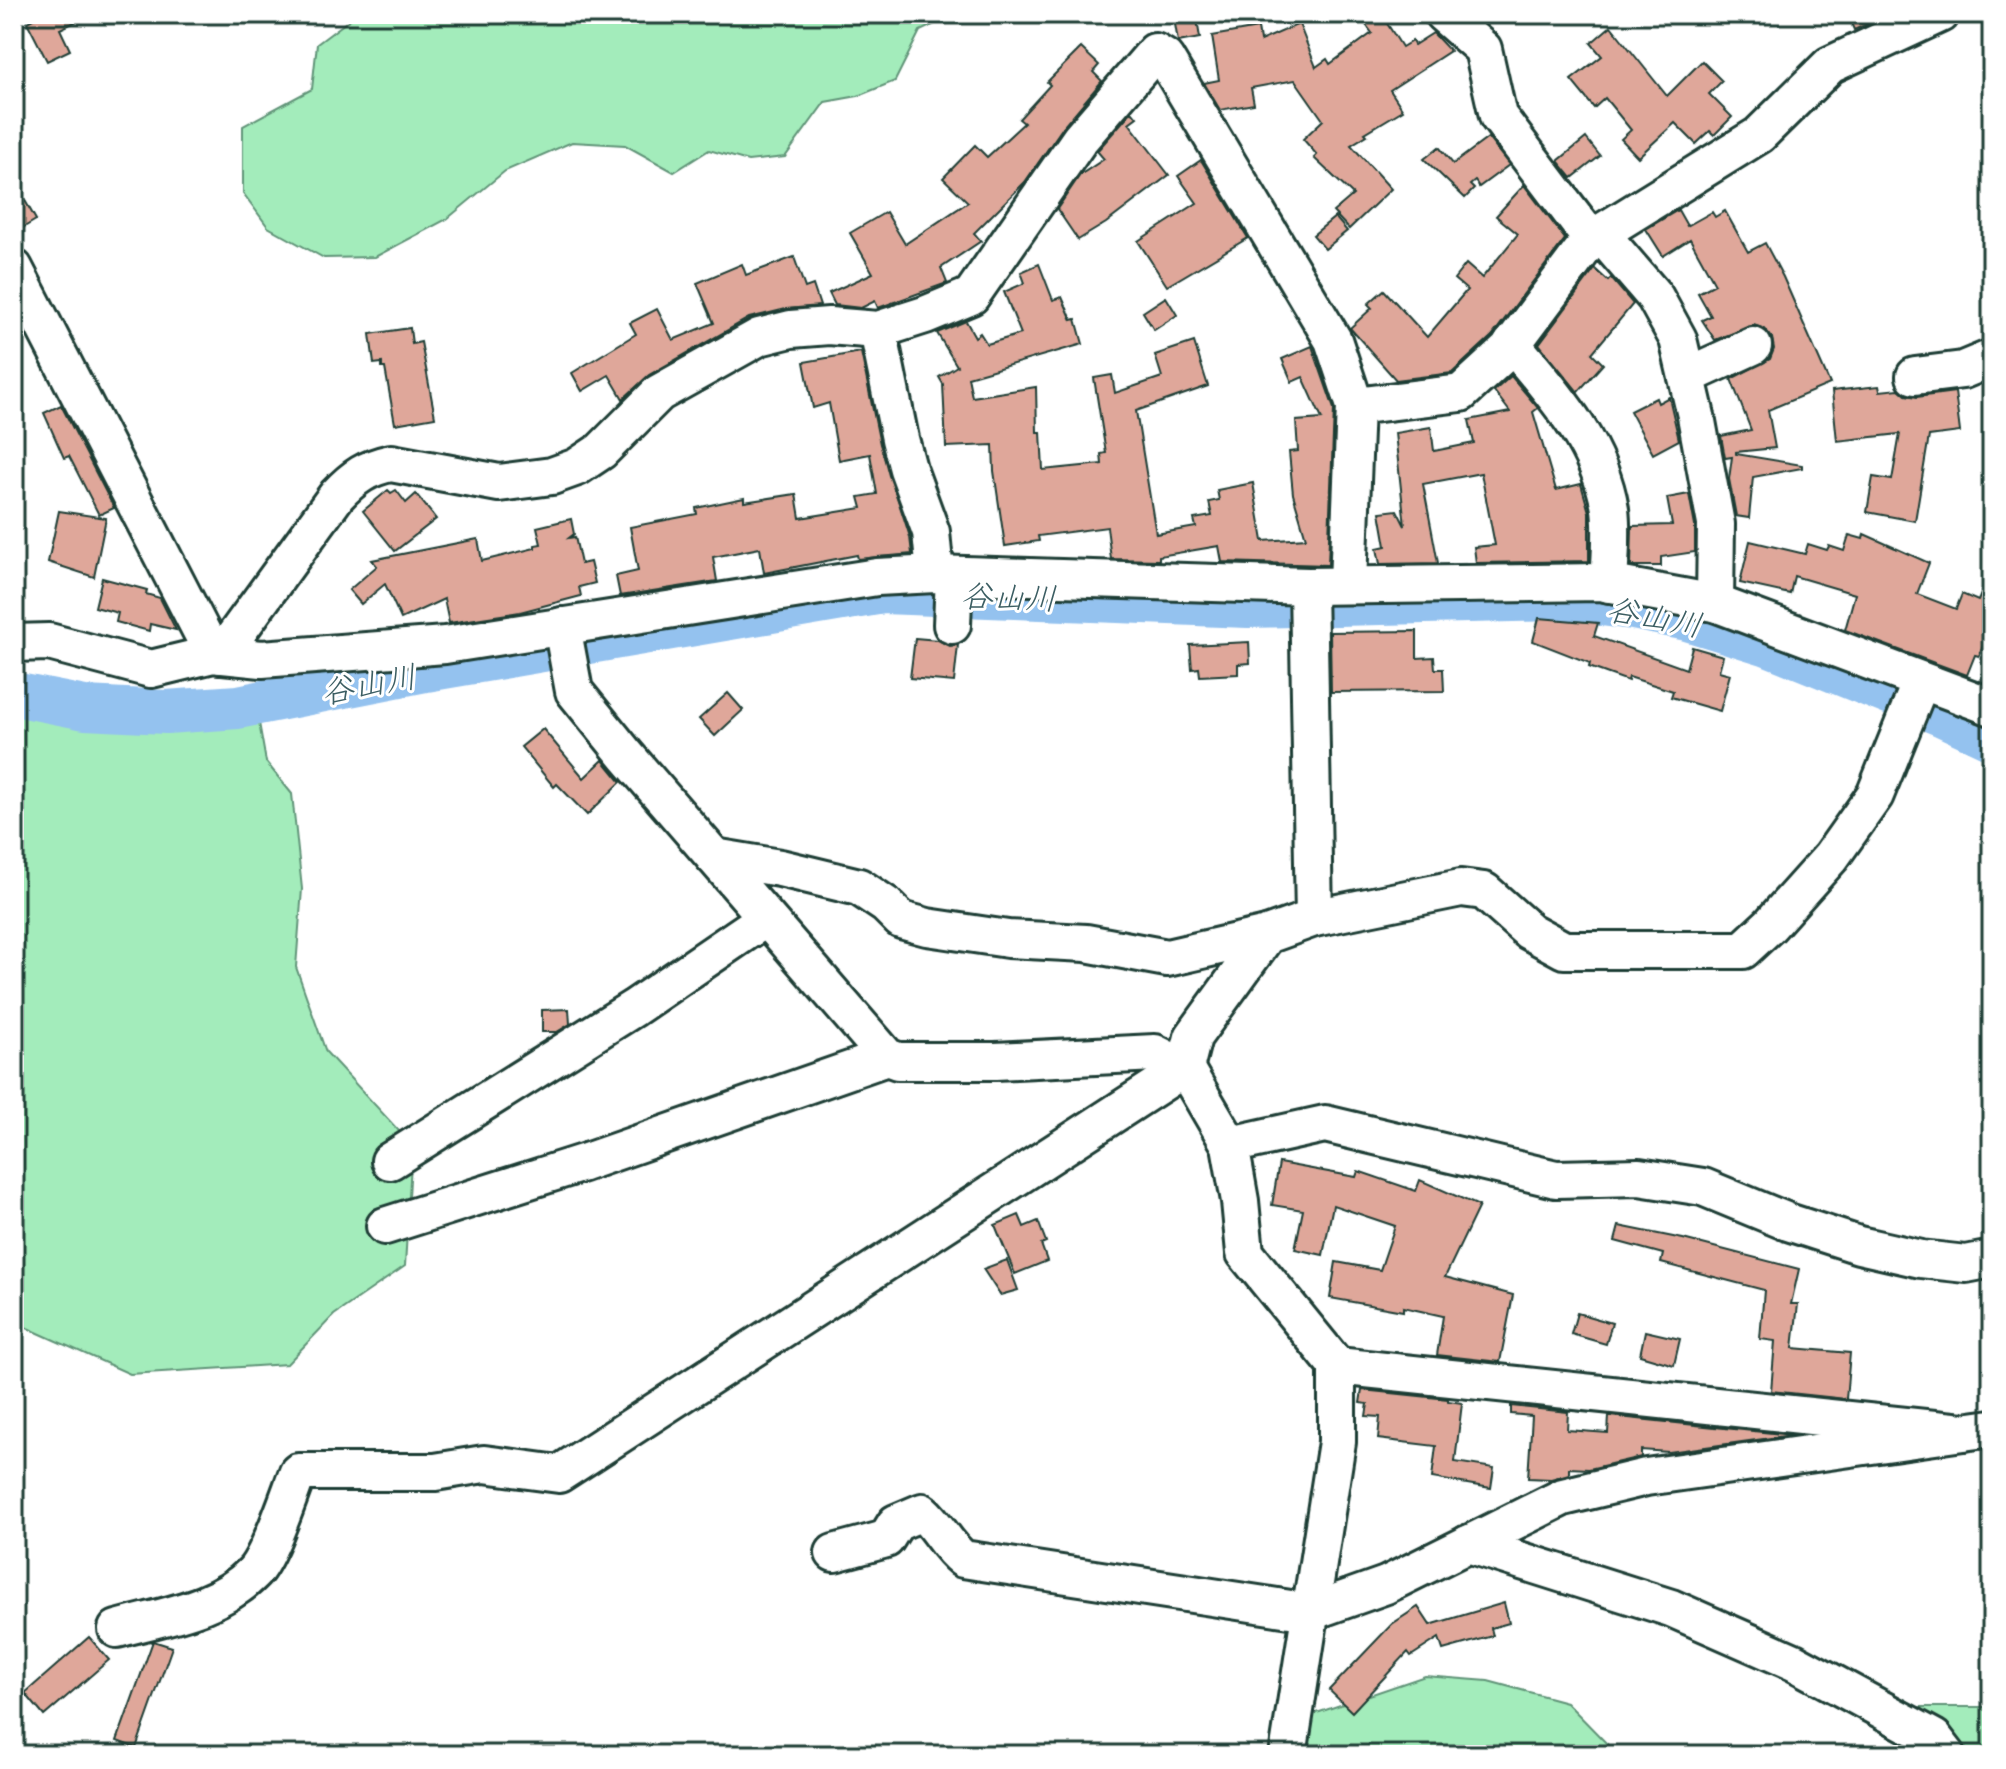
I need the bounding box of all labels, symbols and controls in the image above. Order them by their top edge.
water label: 谷山川 [960,573,1058,620]
water label: 谷山川 [1604,586,1706,647]
water label: 谷山川 [318,654,420,713]

